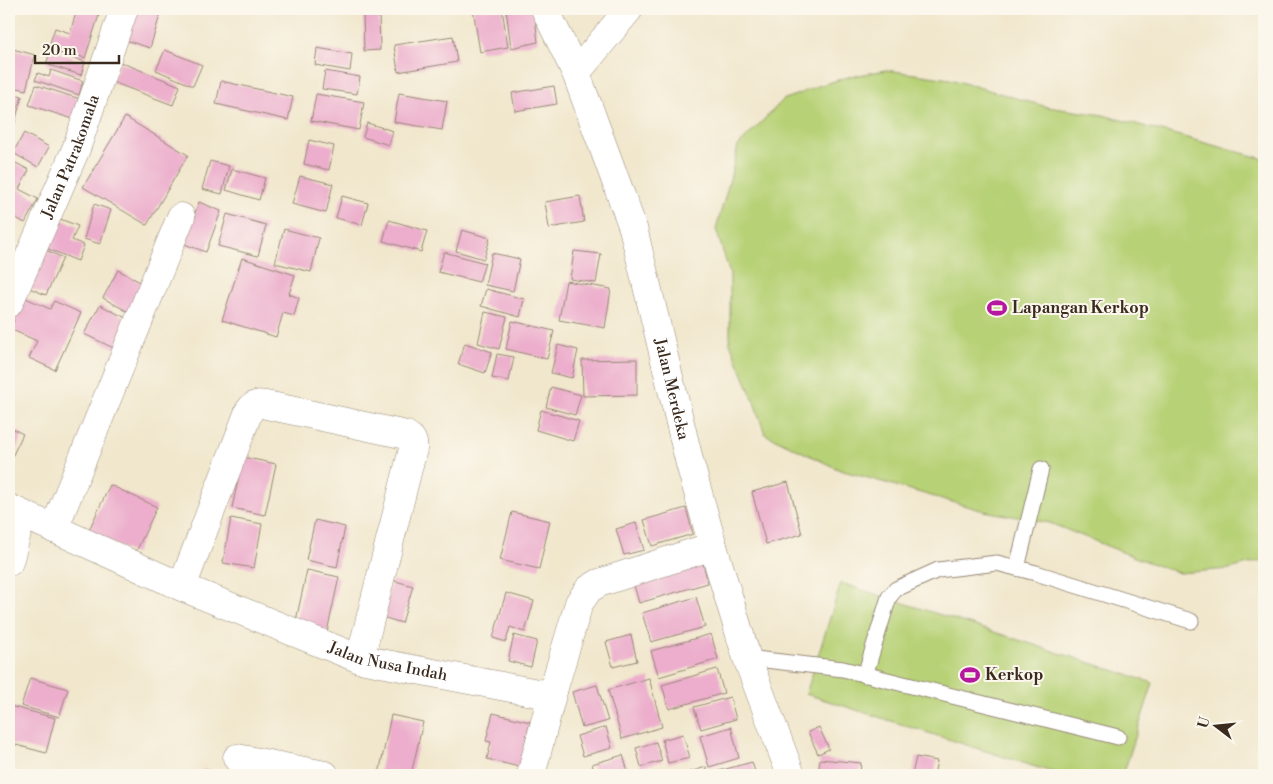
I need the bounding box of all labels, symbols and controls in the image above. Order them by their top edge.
scale bar [35,32,119,64]
text: 20 m [42,41,77,60]
street label: Jalan Patrakomala [37,91,104,222]
sports icon: Lapangan Kerkop [986,297,1008,319]
place label: Lapangan Kerkop [1012,298,1149,318]
street label: Jalan Merdeka [650,335,694,443]
street label: Jalan Nusa Indah [324,637,450,686]
sports icon: Kerkop [959,664,981,686]
place label: Kerkop [985,665,1043,685]
north arrow [1190,702,1240,752]
text: U [1194,715,1215,730]

